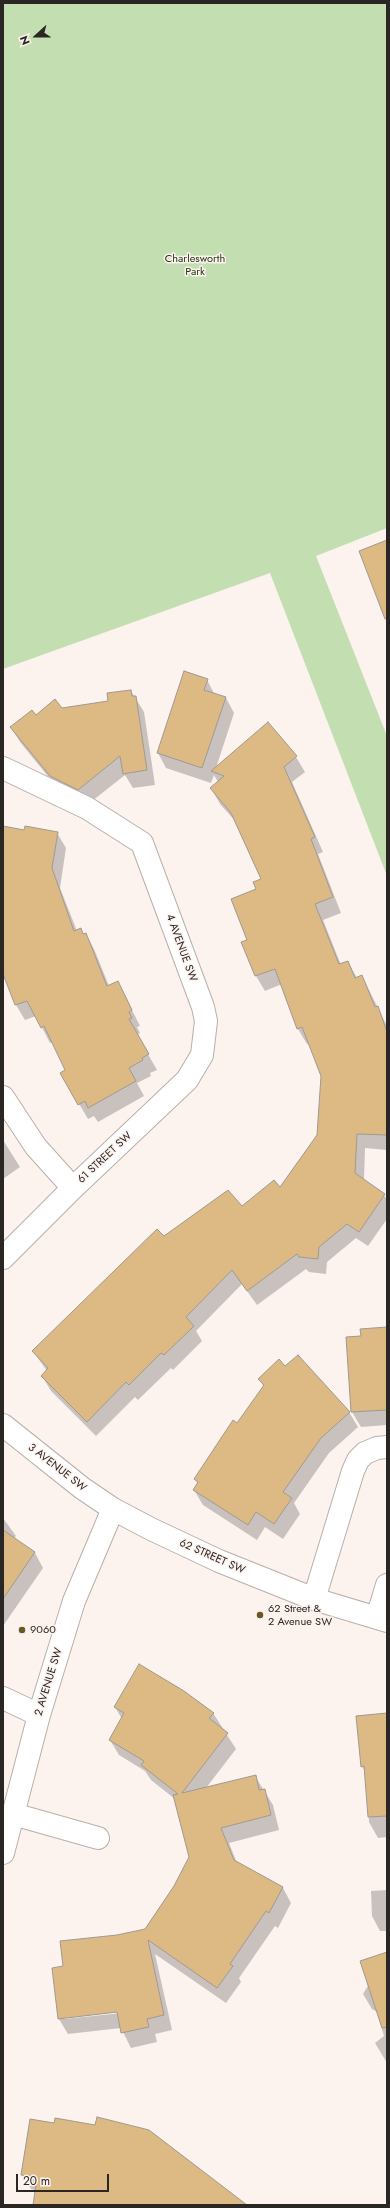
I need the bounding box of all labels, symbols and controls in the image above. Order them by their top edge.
north arrow [16,16,56,56]
text: N [16,33,34,47]
park label: Charlesworth Park [165,252,225,278]
street label: 4 AVENUE SW [163,912,199,984]
street label: 61 STREET SW [75,1130,135,1186]
street label: 3 AVENUE SW [25,1441,89,1495]
street label: 62 STREET SW [177,1537,247,1577]
place label: 62 Street & 2 Avenue SW [268,1602,332,1628]
marker: 62 Street & 2 Avenue SW [255,1610,265,1620]
place label: 9060 [30,1623,56,1637]
marker: 9060 [17,1625,27,1635]
street label: 2 AVENUE SW [32,1646,66,1718]
scale bar [18,2166,111,2192]
text: 20 m [23,2172,50,2190]

